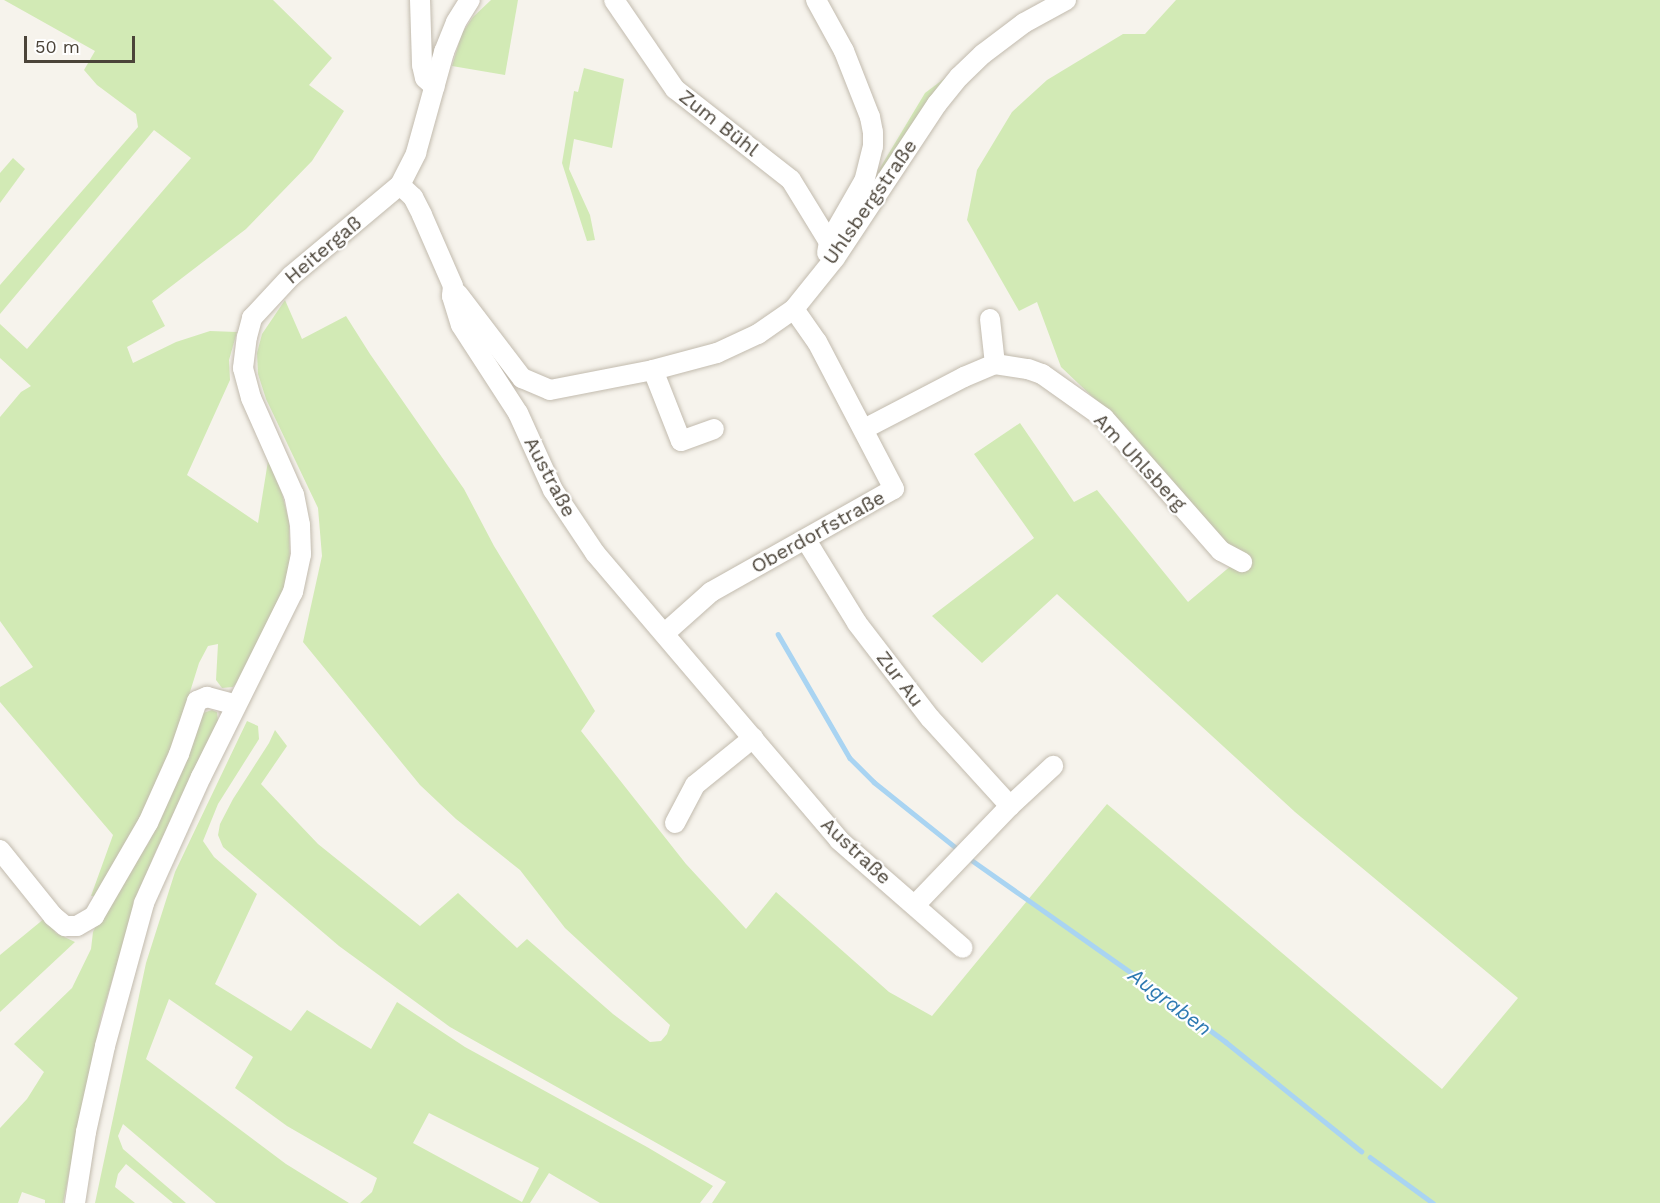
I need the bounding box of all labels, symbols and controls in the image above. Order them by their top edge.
scale bar [27,24,138,62]
text: 50 m [35,36,80,57]
street label: Zum Bühl [674,85,764,161]
street label: Uhlsbergstraße [818,135,922,269]
street label: Heitergaß [280,211,366,289]
street label: Am Uhlsberg [1089,408,1191,516]
street label: Austraße [519,433,581,521]
street label: Oberdorfstraße [747,485,889,579]
street label: Zur Au [871,646,929,712]
street label: Austraße [816,812,896,890]
water label: Augraben [1124,963,1216,1041]

